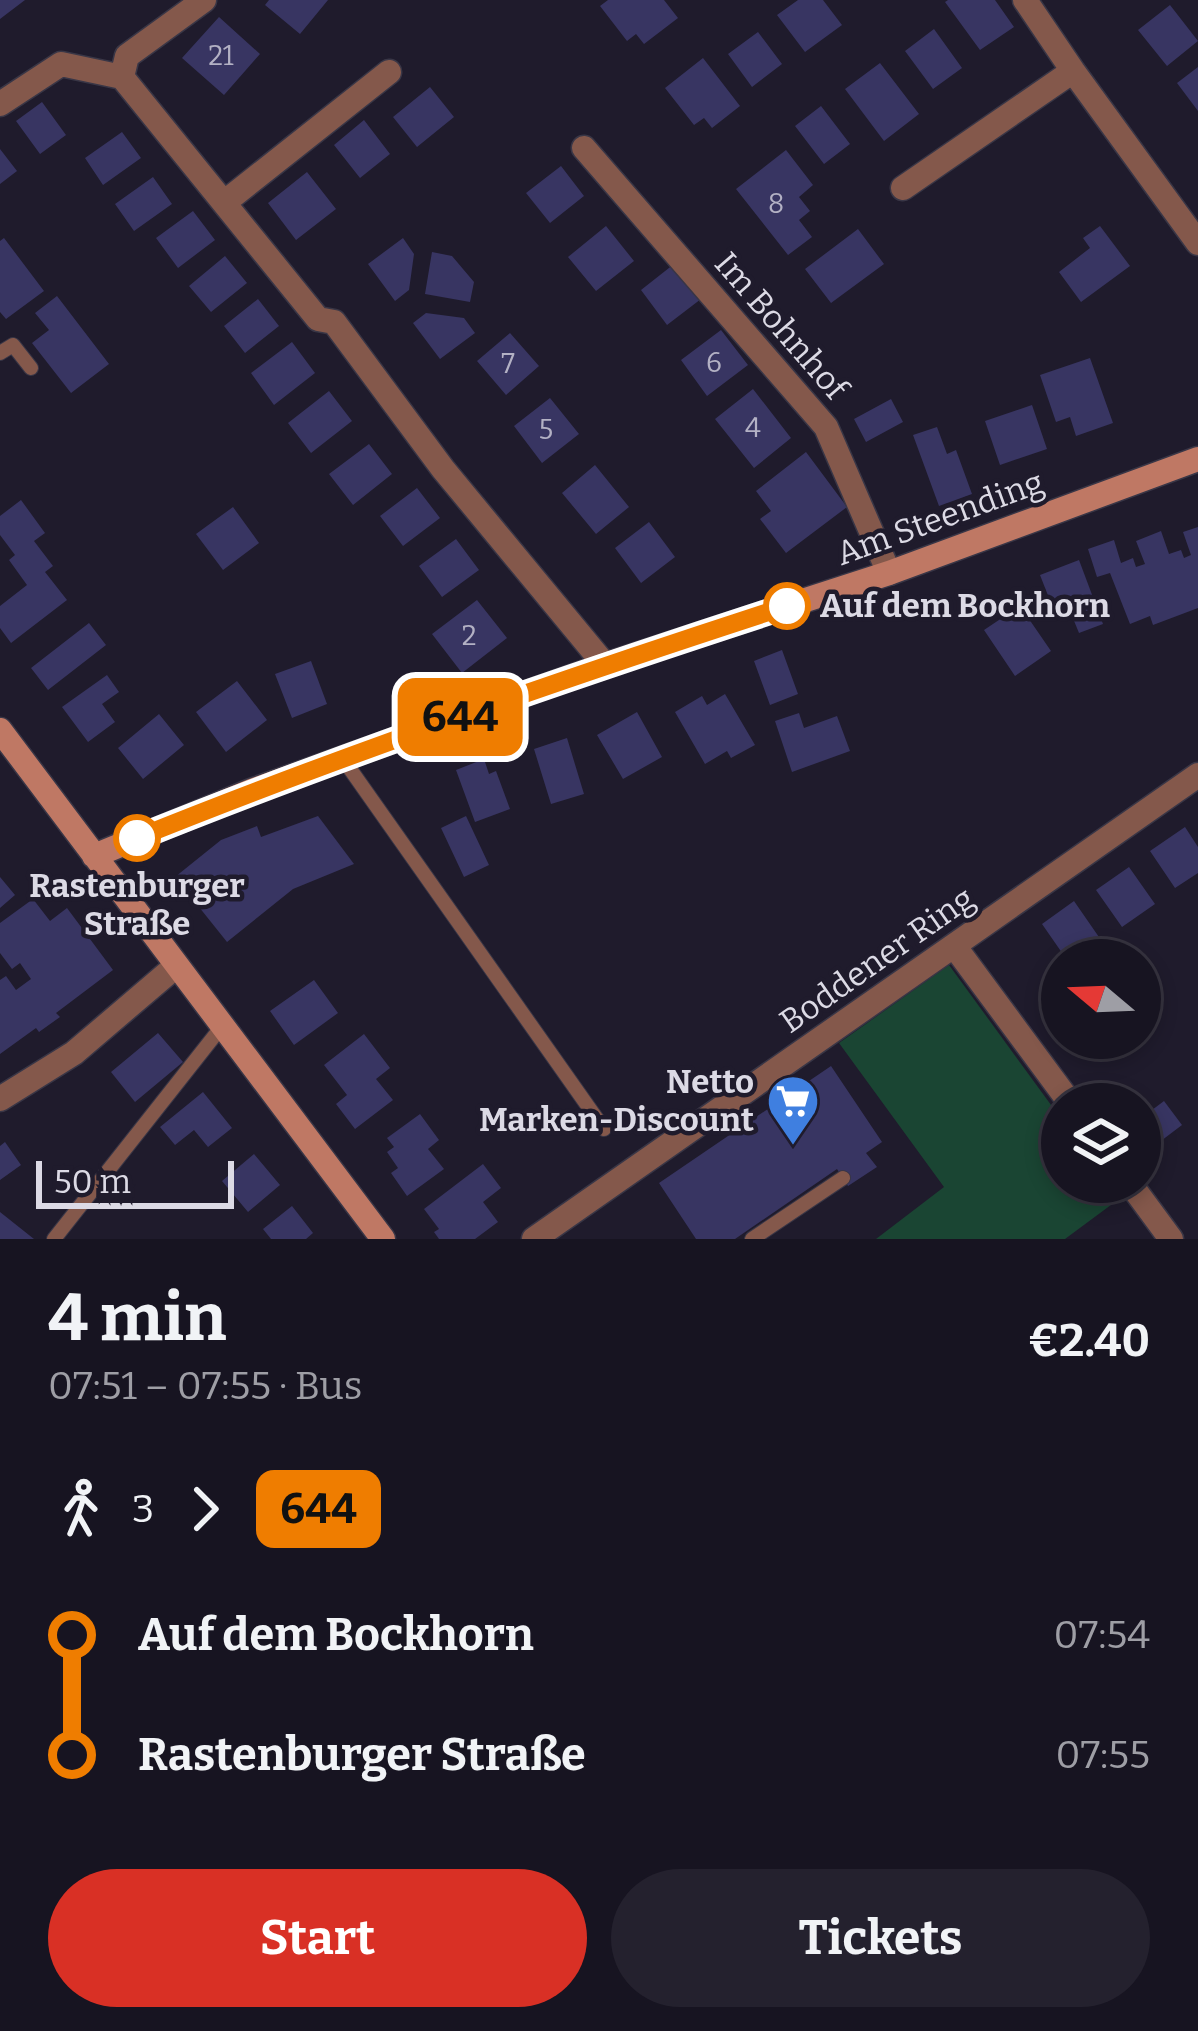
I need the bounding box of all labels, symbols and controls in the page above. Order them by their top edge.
house number: 21 [208,40,234,72]
house number: 8 [768,188,784,220]
street label: Im Bohnhof [706,244,857,410]
house number: 6 [706,347,722,379]
house number: 7 [501,348,515,380]
house number: 4 [745,412,761,444]
house number: 5 [539,414,553,446]
street label: Am Steending [831,462,1049,574]
marker: Auf dem Bockhorn [765,584,809,628]
place label: Auf dem Bockhorn [820,586,1110,626]
house number: 2 [462,620,476,652]
line badge: 644 [391,678,529,756]
text: 644 [422,692,498,742]
marker: Rastenburger Straße [115,816,159,860]
place label: Rastenburger Straße [29,866,245,944]
street label: Boddener Ring [772,878,982,1042]
north arrow [1041,939,1161,1059]
map controls [1041,939,1161,1203]
place label: Netto Marken-Discount [479,1062,754,1140]
supermarket icon: Netto Marken-Discount [765,1073,821,1147]
button: layers [1041,1083,1161,1203]
scale bar [36,1155,234,1208]
text: 50 m [54,1162,131,1202]
text: 4 min [48,1278,227,1357]
text: €2.40 [1028,1314,1150,1368]
text: 07:51 – 07:55 · Bus [48,1363,362,1409]
icon: walk [48,1476,114,1542]
icon: forward [172,1476,238,1542]
text: 644 [280,1484,357,1534]
text: 3 [132,1486,154,1532]
text: Auf dem Bockhorn [138,1608,534,1662]
text: 07:54 [1054,1612,1150,1658]
text: Rastenburger Straße [138,1728,586,1782]
text: 07:55 [1056,1732,1150,1778]
button: Start [48,1869,587,2007]
button: Tickets [611,1869,1150,2007]

